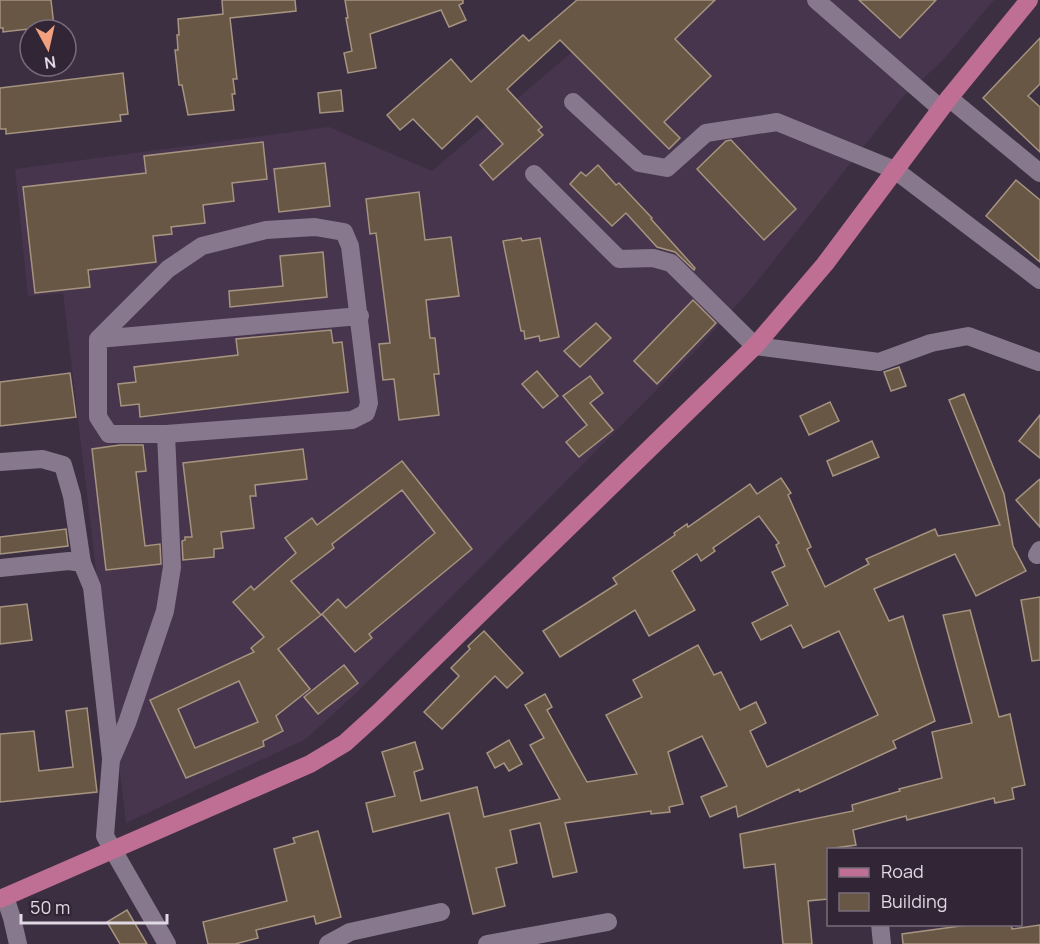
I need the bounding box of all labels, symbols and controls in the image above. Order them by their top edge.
north arrow [18,18,78,78]
text: N [43,51,57,75]
legend [827,848,1022,926]
text: Road [881,859,924,883]
scale bar [21,887,166,925]
text: Building [881,889,947,913]
text: 50 m [30,895,70,919]

